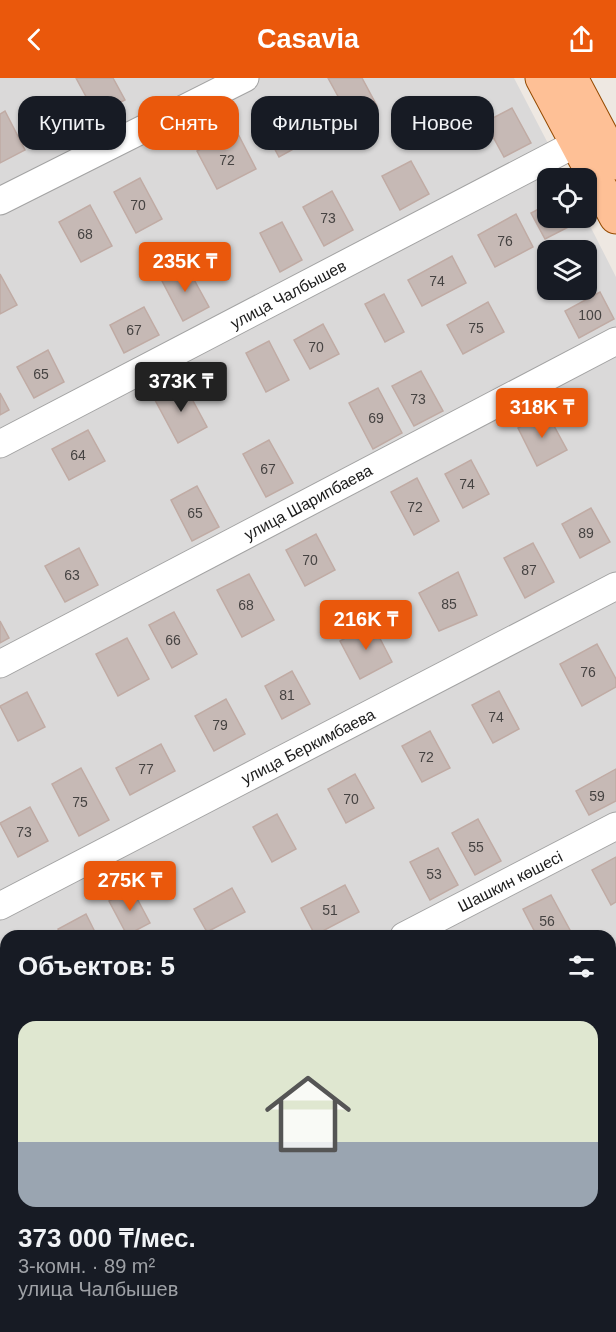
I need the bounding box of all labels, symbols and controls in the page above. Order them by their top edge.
icon: back [18,23,51,56]
icon: share [565,23,598,56]
text: Casavia [257,24,359,54]
chip: Купить [18,96,126,150]
chip: Снять [138,96,239,150]
chip: Фильтры [251,96,379,150]
chip: Новое [391,96,494,150]
house number: 72 [219,152,235,168]
map controls [537,168,597,300]
button: locate [537,168,597,228]
house number: 70 [130,197,146,213]
house number: 73 [320,210,336,226]
house number: 68 [77,226,93,242]
house number: 76 [497,233,513,249]
button: layers [537,240,597,300]
pin: 235K ₸ [136,242,234,293]
text: 235K ₸ [153,250,217,272]
street label: улица Чалбышев [228,257,349,332]
house number: 74 [429,273,445,289]
house number: 100 [578,307,602,323]
house number: 75 [468,320,484,336]
house number: 67 [126,322,142,338]
house number: 70 [308,339,324,355]
pin: 373K ₸ [132,362,230,413]
house number: 65 [33,366,49,382]
text: 373K ₸ [149,370,213,392]
pin: 318K ₸ [493,388,591,439]
house number: 73 [410,391,426,407]
text: 318K ₸ [510,396,574,418]
house number: 69 [368,410,384,426]
house number: 64 [70,447,86,463]
street label: улица Шарипбаева [241,461,375,543]
house number: 67 [260,461,276,477]
house number: 74 [459,476,475,492]
house number: 72 [407,499,423,515]
house number: 65 [187,505,203,521]
house number: 89 [578,525,594,541]
house number: 70 [302,552,318,568]
house number: 87 [521,562,537,578]
house number: 63 [64,567,80,583]
house number: 85 [441,596,457,612]
house number: 68 [238,597,254,613]
pin: 216K ₸ [317,600,415,651]
text: 216K ₸ [334,608,398,630]
house number: 66 [165,632,181,648]
house number: 76 [580,664,596,680]
house number: 81 [279,687,295,703]
street label: улица Беркимбаева [239,705,378,787]
house number: 74 [488,709,504,725]
house number: 79 [212,717,228,733]
house number: 72 [418,749,434,765]
house number: 77 [138,761,154,777]
house number: 59 [589,788,605,804]
house number: 70 [343,791,359,807]
house number: 75 [72,794,88,810]
house number: 73 [16,824,32,840]
house number: 55 [468,839,484,855]
street label: Шашкин көшесі [455,848,565,915]
pin: 275K ₸ [81,861,179,912]
house number: 53 [426,866,442,882]
text: 275K ₸ [98,869,162,891]
house number: 51 [322,902,338,918]
house number: 56 [539,913,555,929]
icon: filters [565,950,598,983]
text: Объектов: 5 [18,951,175,981]
icon: home [254,1060,362,1168]
text: 373 000 ₸/мес. [18,1223,196,1253]
text: 3-комн. · 89 m² [18,1255,155,1277]
text: улица Чалбышев [18,1278,178,1300]

